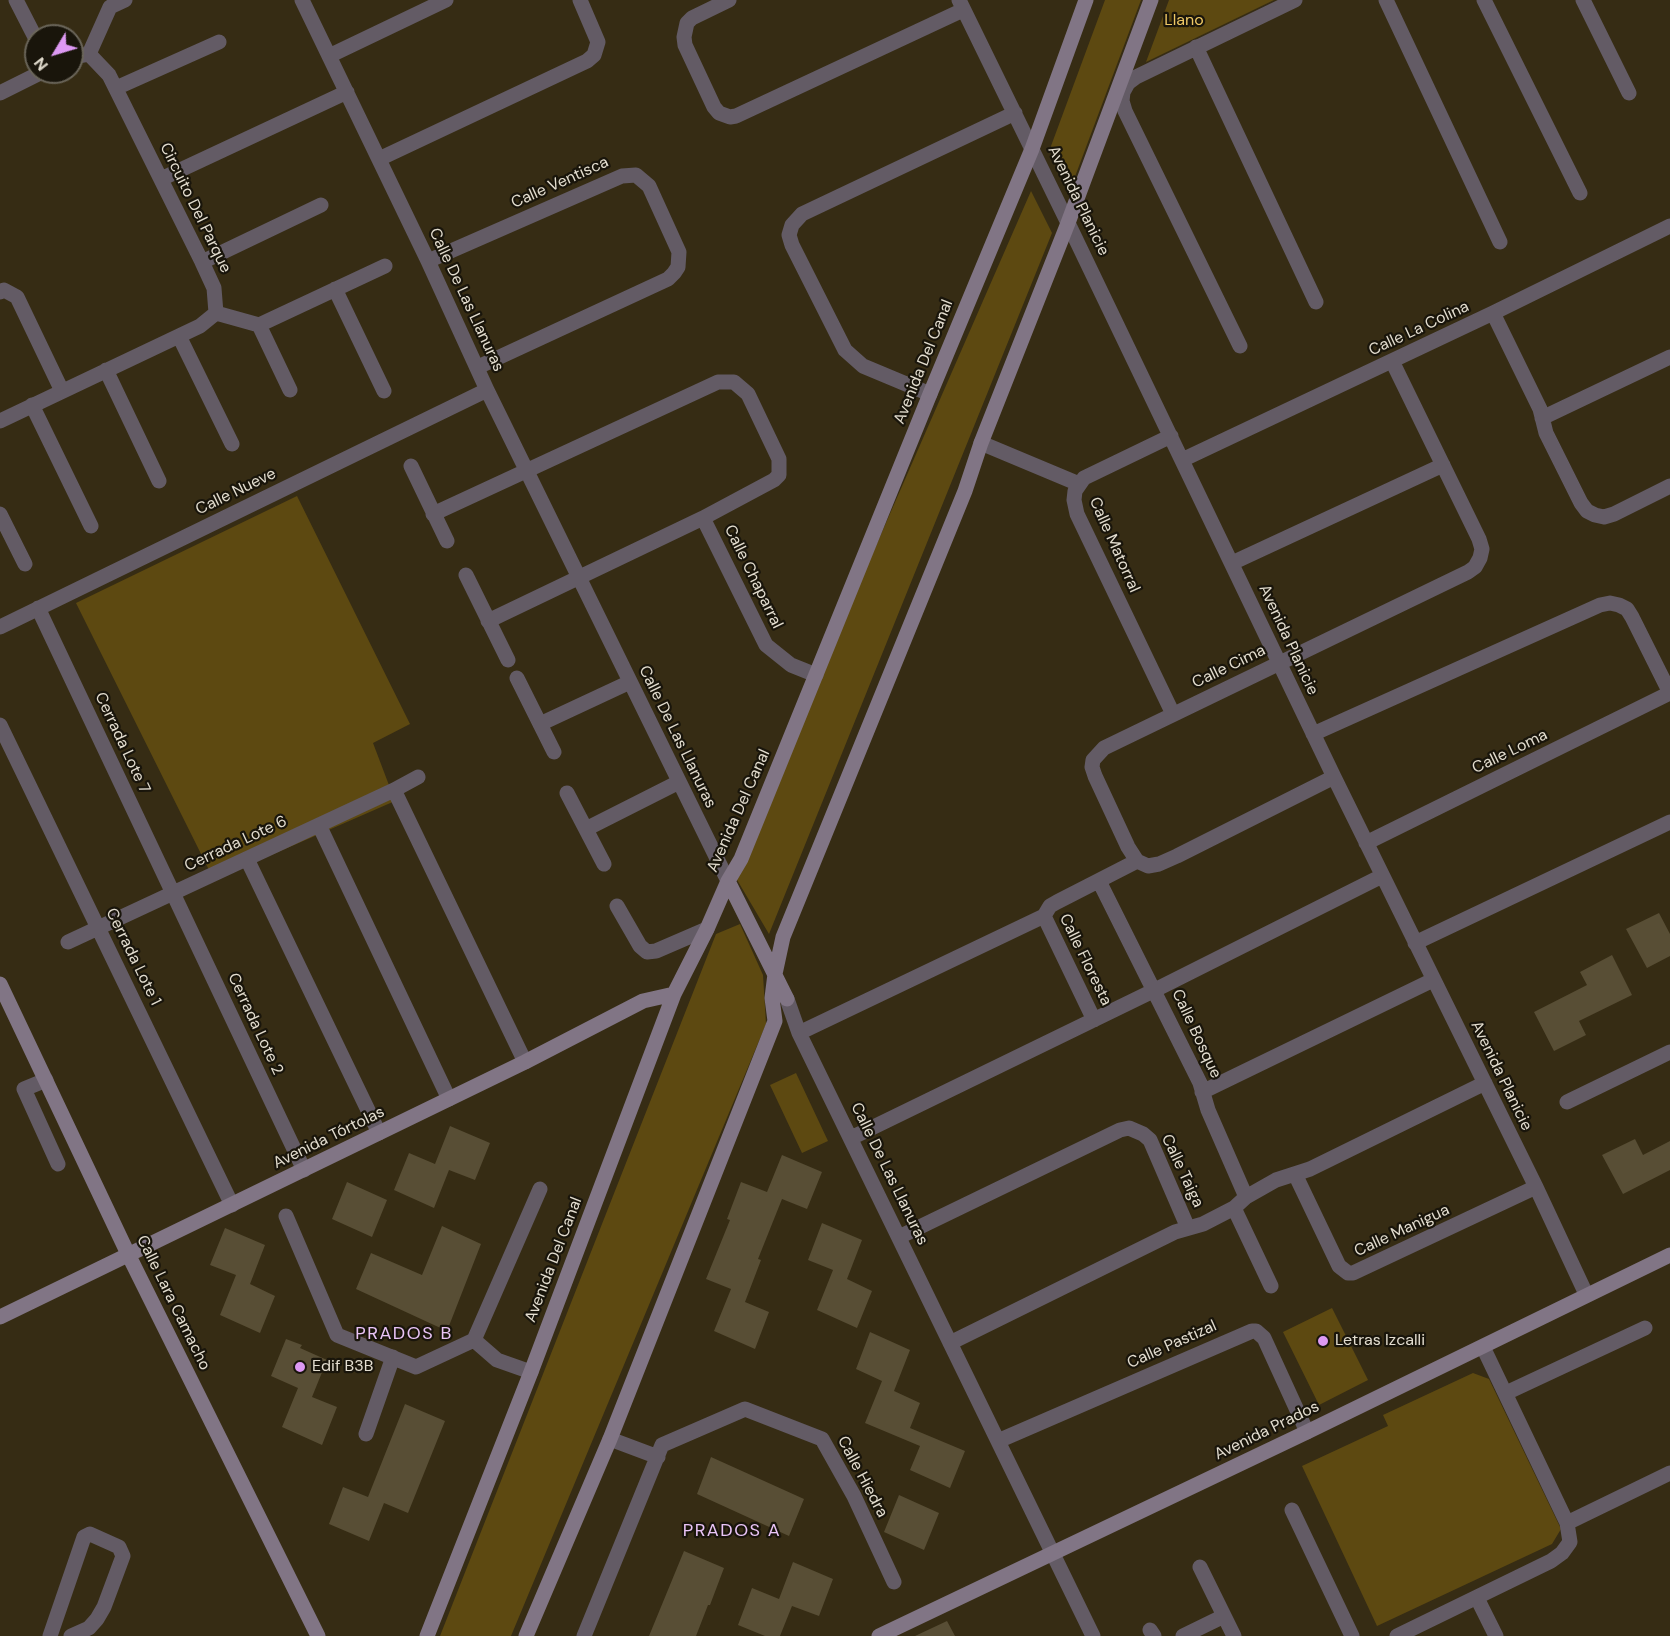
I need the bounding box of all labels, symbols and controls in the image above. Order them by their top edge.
park label: Llano [1164,11,1204,31]
north arrow [24,24,84,84]
text: N [29,53,53,75]
street label: Circuito Del Parque [155,140,235,276]
street label: Avenida Planicie [1043,143,1113,259]
street label: Calle Ventisca [508,153,612,213]
street label: Calle De Las Llanuras [424,225,508,375]
street label: Avenida Del Canal [890,297,958,427]
street label: Calle La Colina [1366,297,1472,361]
street label: Calle Nueve [193,464,279,520]
street label: Calle Matorral [1084,494,1144,596]
street label: Calle Chaparral [720,522,786,632]
street label: Avenida Planicie [1254,582,1322,698]
street label: Calle Cima [1189,641,1269,693]
street label: Calle De Las Llanuras [634,663,720,811]
street label: Cerrada Lote 7 [90,689,154,797]
street label: Calle Loma [1469,726,1551,778]
street label: Avenida Del Canal [703,747,775,875]
street label: Cerrada Lote 6 [182,812,290,876]
street label: Cerrada Lote 1 [101,905,165,1009]
street label: Calle Floresta [1055,911,1115,1009]
street label: Cerrada Lote 2 [223,970,287,1078]
street label: Calle Bosque [1167,986,1225,1082]
street label: Avenida Planicie [1466,1018,1536,1134]
street label: Calle De Las Llanuras [846,1100,932,1248]
street label: Avenida Tórtolas [270,1103,388,1173]
street label: Calle Taiga [1157,1131,1207,1211]
street label: Avenida Del Canal [521,1195,587,1325]
street label: Calle Manigua [1351,1201,1453,1261]
street label: Calle Lara Camacho [132,1232,214,1374]
street label: Calle Pastizal [1124,1317,1220,1373]
district label: PRADOS B [355,1323,453,1345]
place label: Letras Izcalli [1335,1331,1425,1351]
marker: Letras Izcalli [1316,1334,1330,1348]
place label: Edif B3B [312,1357,373,1377]
marker: Edif B3B [293,1360,307,1374]
street label: Avenida Prados [1211,1397,1323,1465]
street label: Calle Hiedra [833,1433,891,1521]
district label: PRADOS A [683,1520,781,1542]

